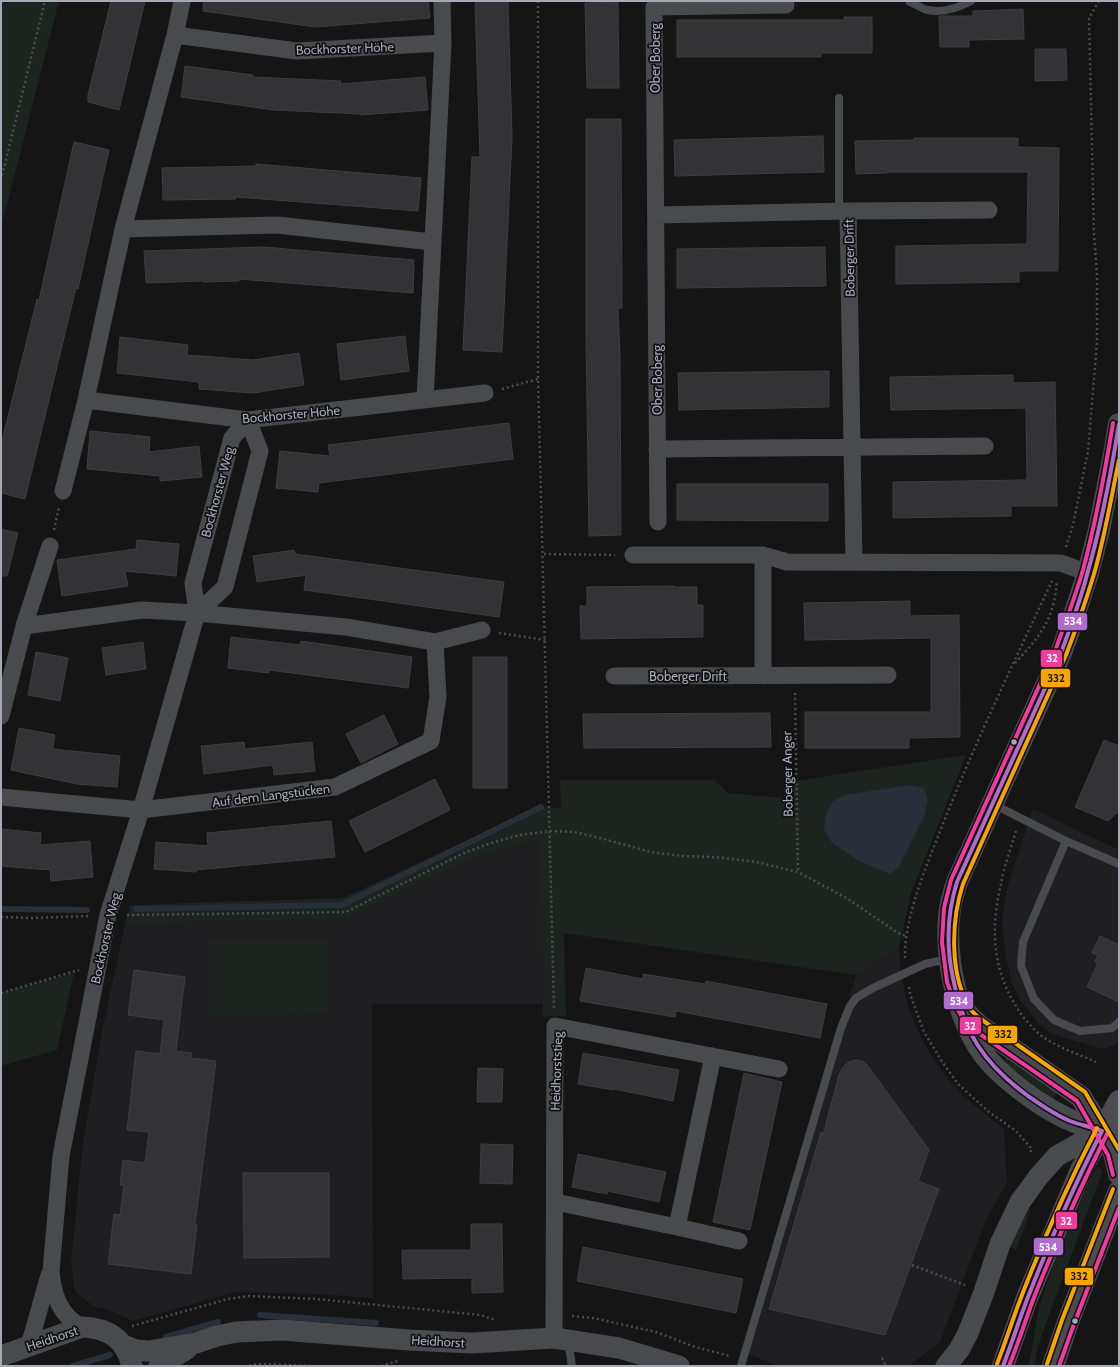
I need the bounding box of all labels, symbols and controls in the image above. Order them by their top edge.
street label: Ober Boberg [647,22,663,93]
street label: Bockhorster Höhe [296,38,395,58]
street label: Boberger Drift [840,218,858,297]
street label: Ober Boberg [649,344,665,415]
street label: Bockhorster Höhe [241,402,341,426]
street label: Bockhorster Weg [197,444,237,539]
line badge: 534 [1057,612,1088,631]
text: 534 [1064,614,1083,628]
line badge: 32 [1040,649,1063,668]
text: 32 [1046,651,1058,665]
street label: Boberger Drift [649,668,728,684]
line badge: 332 [1040,668,1071,688]
text: 332 [1047,671,1065,685]
street label: Boberger Anger [778,730,796,817]
unlabelled marker [1009,737,1019,747]
street label: Auf dem Langstücken [211,780,331,810]
street label: Bockhorster Weg [87,890,123,985]
line badge: 534 [943,991,974,1010]
text: 534 [950,994,969,1008]
line badge: 32 [959,1016,982,1035]
text: 32 [964,1019,976,1033]
line badge: 332 [987,1025,1018,1044]
text: 332 [994,1027,1012,1041]
street label: Heidhorststieg [547,1031,565,1111]
line badge: 32 [1055,1211,1078,1230]
text: 32 [1060,1214,1072,1228]
line badge: 534 [1033,1237,1064,1256]
text: 534 [1039,1240,1058,1254]
line badge: 332 [1064,1267,1094,1286]
text: 332 [1070,1269,1088,1283]
unlabelled marker [1070,1316,1080,1326]
street label: Heidhorst [24,1321,81,1354]
street label: Heidhorst [411,1332,466,1350]

